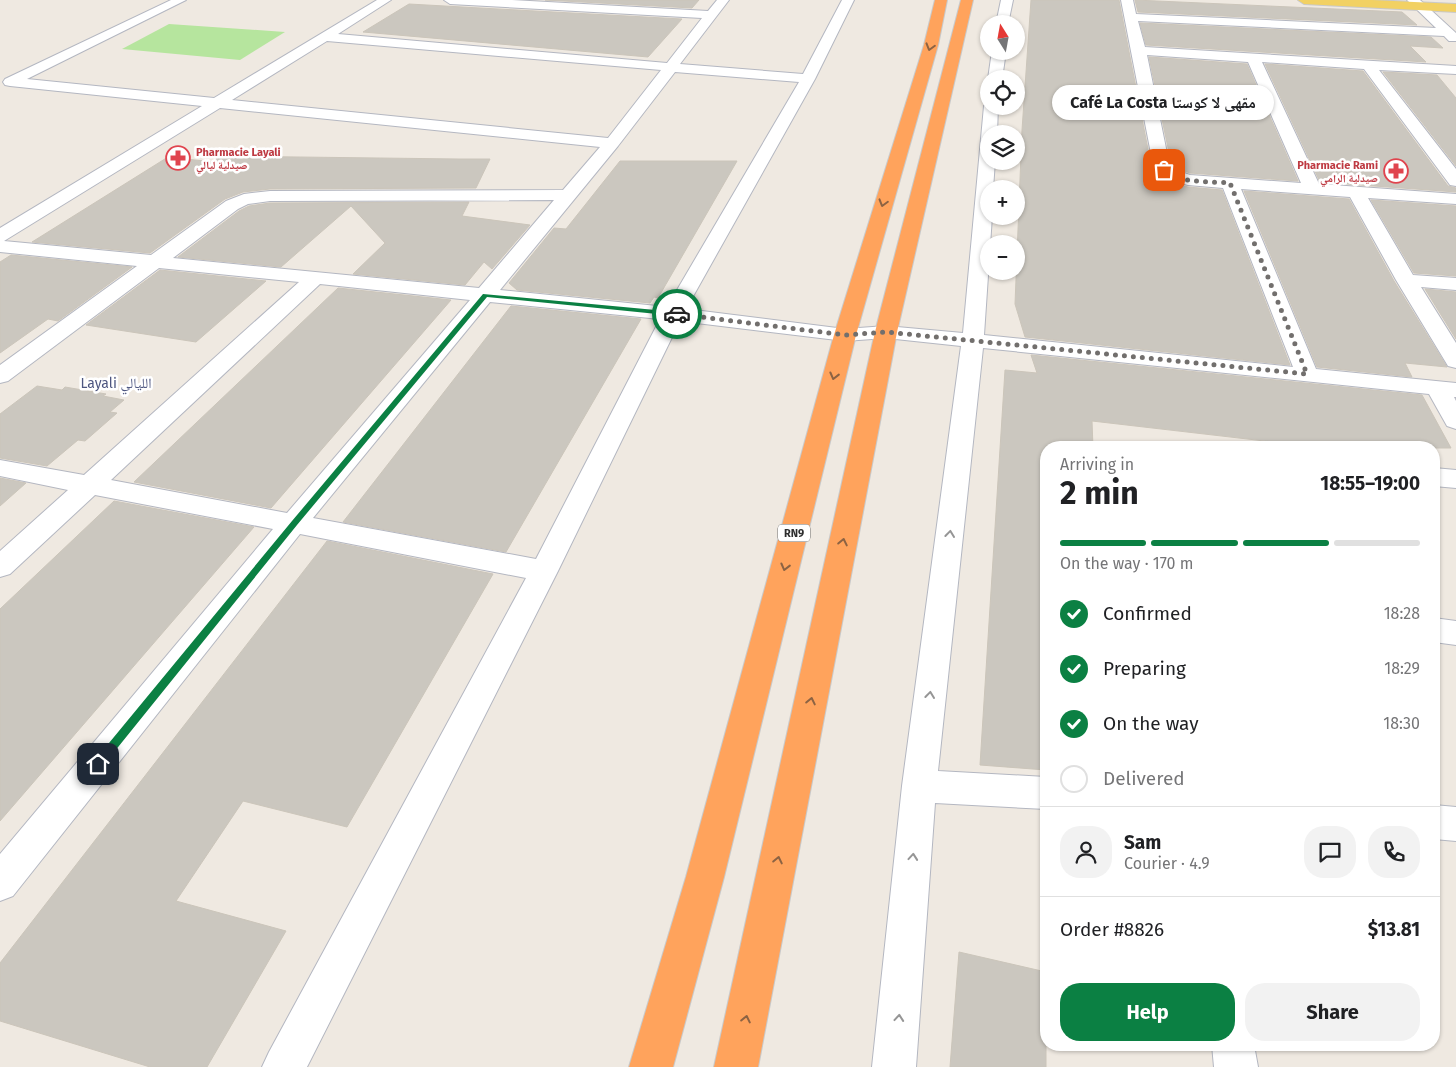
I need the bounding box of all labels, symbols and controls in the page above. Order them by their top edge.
north arrow [980,15,1025,60]
map controls [980,15,1025,280]
one-way arrow [925,43,936,52]
button: locate [980,70,1025,115]
callout: Café La Costa مقهى لا كوستا [1053,85,1275,120]
text: Café La Costa مقهى لا كوستا [1070,93,1256,112]
button: layers [980,125,1025,170]
pharmacy icon: Pharmacie Layali صيدلية ليالي [165,145,191,171]
place label: Pharmacie Layali صيدلية ليالي [196,146,281,174]
pin [1143,149,1185,191]
icon: bag [1150,156,1178,184]
pharmacy icon: Pharmacie Rami صيدلية الرامي [1383,158,1409,184]
place label: Pharmacie Rami صيدلية الرامي [1297,159,1378,187]
button: + [980,180,1025,225]
one-way arrow [878,199,889,207]
button: − [980,235,1025,280]
courier [652,289,702,339]
icon: car [663,300,691,328]
one-way arrow [829,372,840,381]
district label: Layali الليالي [80,375,152,395]
text: Arriving in [1060,455,1134,474]
text: 18:55–19:00 [1320,472,1420,495]
text: 2 min [1060,474,1139,512]
road number: RN9 [778,524,810,542]
one-way arrow [944,529,955,537]
one-way arrow [838,537,848,546]
text: On the way · 170 m [1060,554,1193,573]
one-way arrow [780,563,790,571]
icon: check [1060,600,1088,628]
text: Confirmed [1103,602,1192,625]
text: 18:28 [1384,604,1420,623]
icon: check [1060,655,1088,683]
text: Preparing [1103,657,1186,680]
text: 18:29 [1384,659,1420,678]
one-way arrow [924,691,935,699]
one-way arrow [805,696,816,705]
icon: check [1060,710,1088,738]
text: On the way [1103,712,1199,735]
text: 18:30 [1383,714,1420,733]
pin [77,743,119,785]
icon: home [84,750,112,778]
text: Delivered [1103,767,1185,790]
button: person [1060,826,1112,878]
button: chat [1304,826,1356,878]
button: phone [1368,826,1420,878]
text: Sam [1124,831,1161,854]
one-way arrow [907,852,918,860]
text: Courier · 4.9 [1124,854,1210,873]
one-way arrow [773,856,783,864]
text: Order #8826 [1060,918,1164,941]
text: $13.81 [1368,918,1420,941]
button: Help [1060,983,1235,1041]
button: Share [1245,983,1420,1041]
one-way arrow [893,1014,904,1022]
one-way arrow [740,1015,751,1024]

